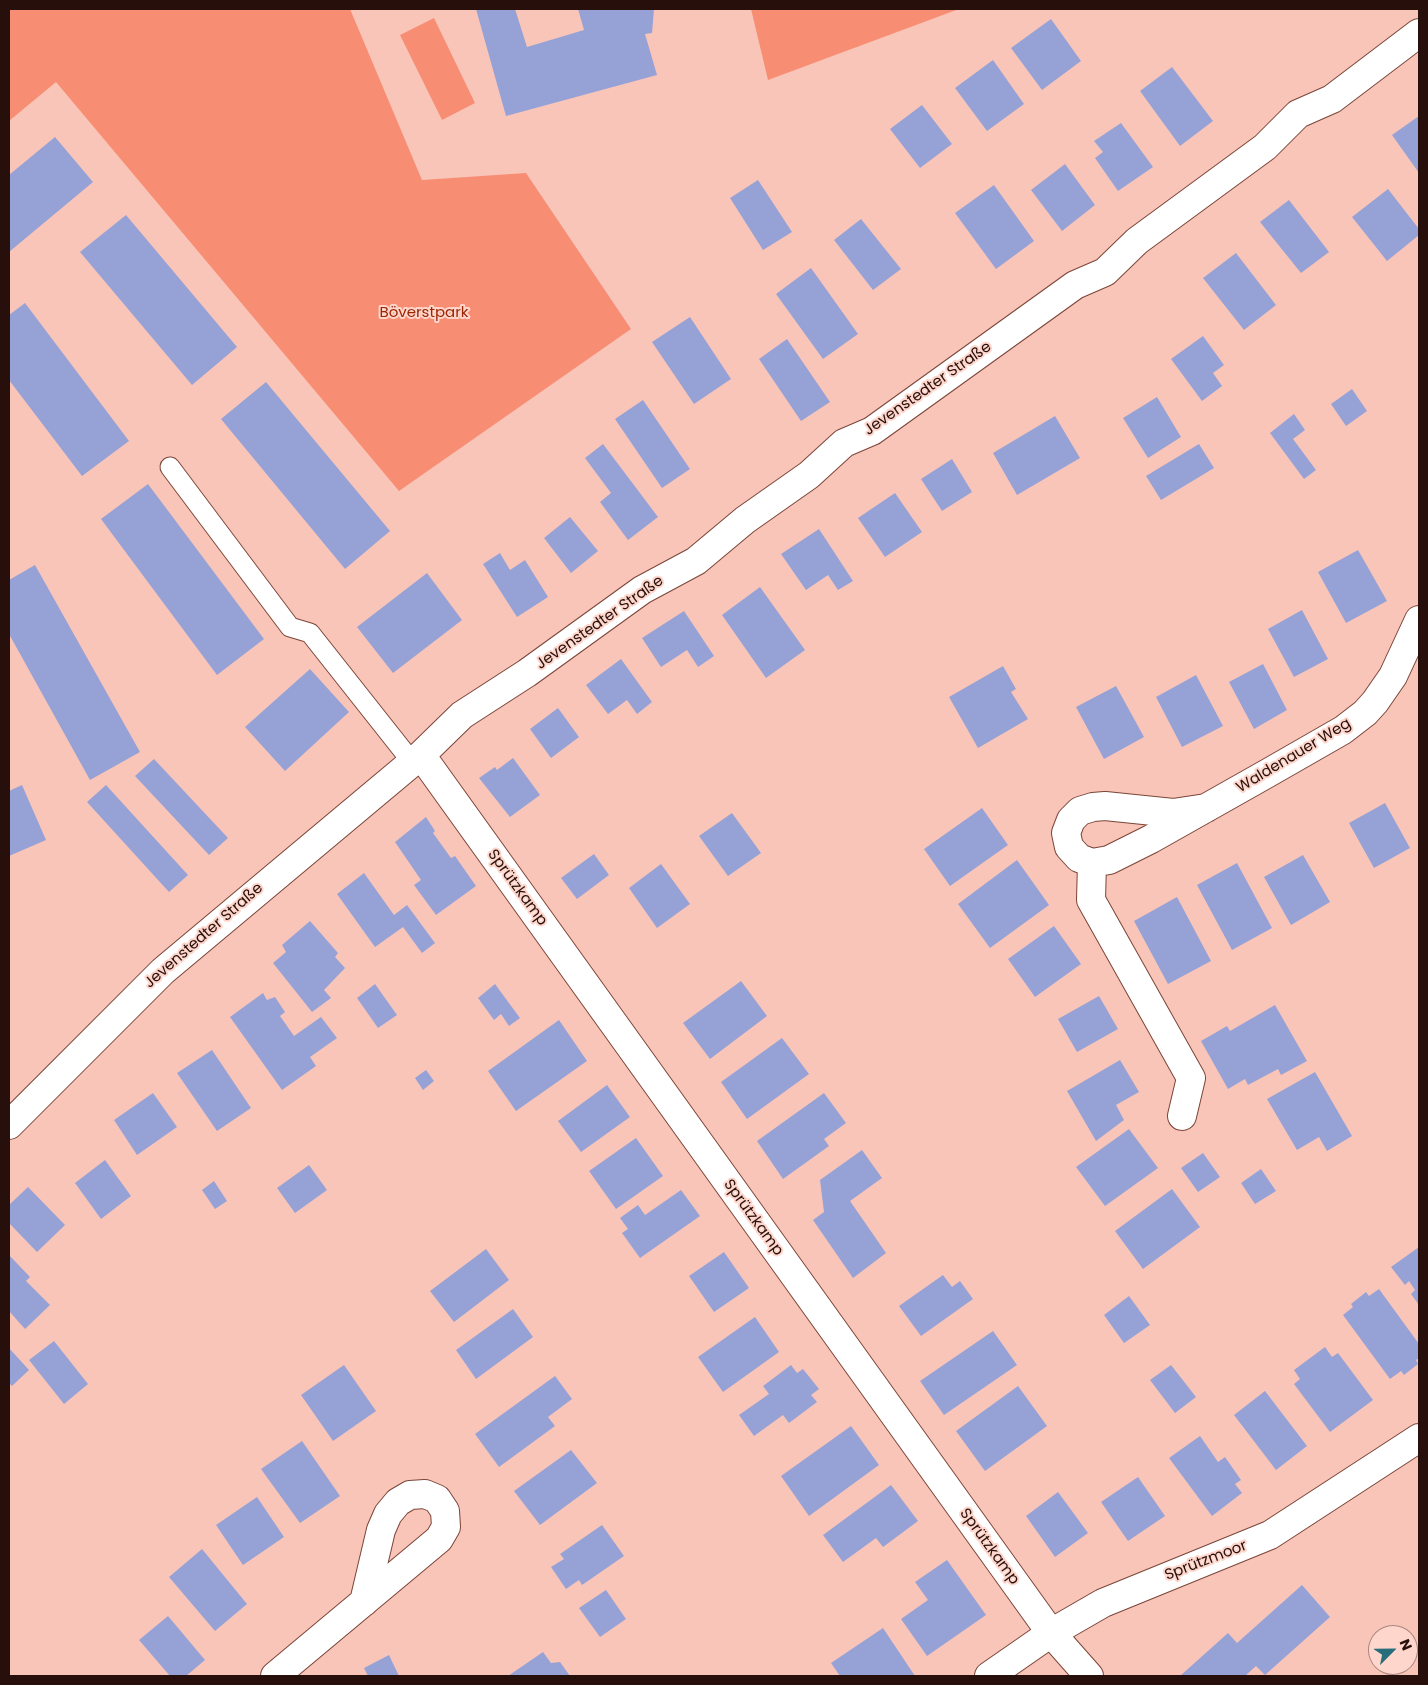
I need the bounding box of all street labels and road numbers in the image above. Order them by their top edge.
street label: Jevenstedter Straße [861,338,995,440]
street label: Jevenstedter Straße [533,572,667,674]
street label: Waldenauer Weg [1234,715,1354,797]
street label: Sprützkamp [483,846,551,930]
street label: Jevenstedter Straße [141,880,267,992]
street label: Sprützkamp [719,1176,787,1260]
street label: Sprützkamp [955,1505,1023,1589]
street label: Sprützmoor [1162,1537,1250,1585]

